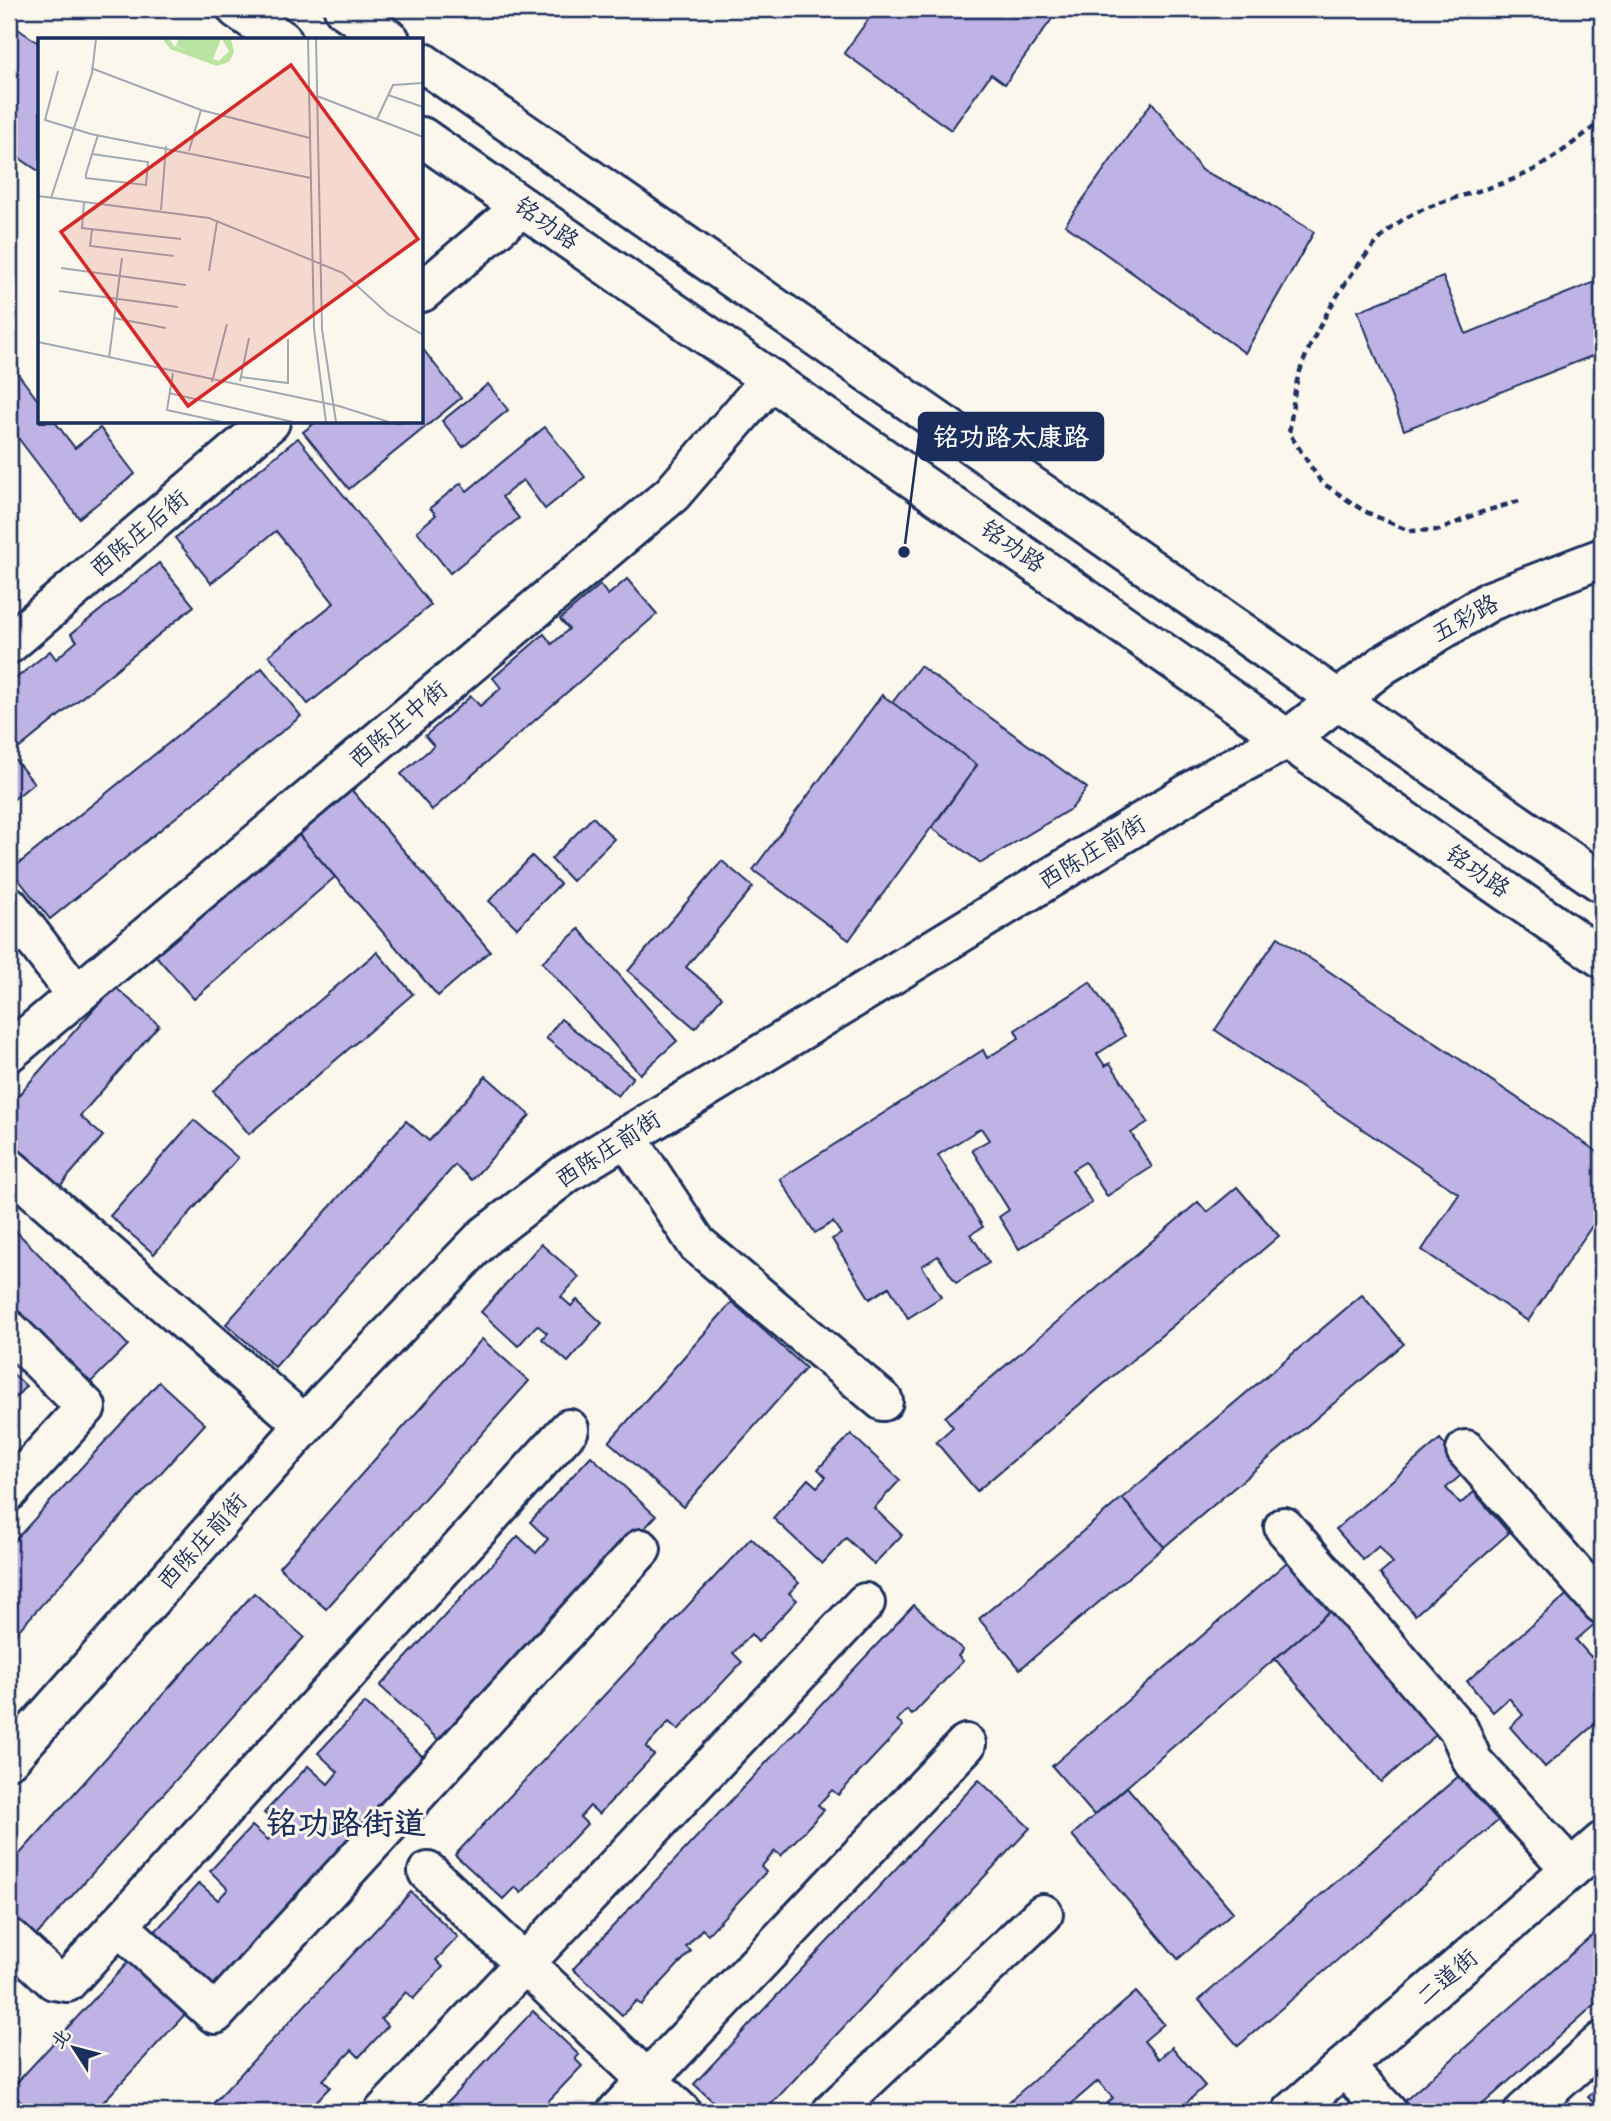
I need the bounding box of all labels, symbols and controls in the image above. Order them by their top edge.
inset map [38,38,424,424]
street label: 铭功路 [507,189,586,258]
callout: 铭功路太康路 [919,413,1103,460]
text: 铭功路太康路 [933,420,1089,456]
street label: 西陈庄后街 [83,482,197,585]
street label: 铭功路 [973,512,1052,581]
street label: 五彩路 [1426,587,1505,651]
street label: 西陈庄中街 [342,673,456,776]
street label: 西陈庄前街 [1032,807,1153,898]
street label: 铭功路 [1438,837,1517,906]
street label: 西陈庄前街 [549,1103,668,1197]
street label: 西陈庄前街 [150,1486,256,1598]
district label: 铭功路街道 [266,1802,426,1847]
street label: 二道街 [1409,1941,1486,2014]
north arrow [38,2012,108,2082]
text: 北 [45,2023,78,2055]

